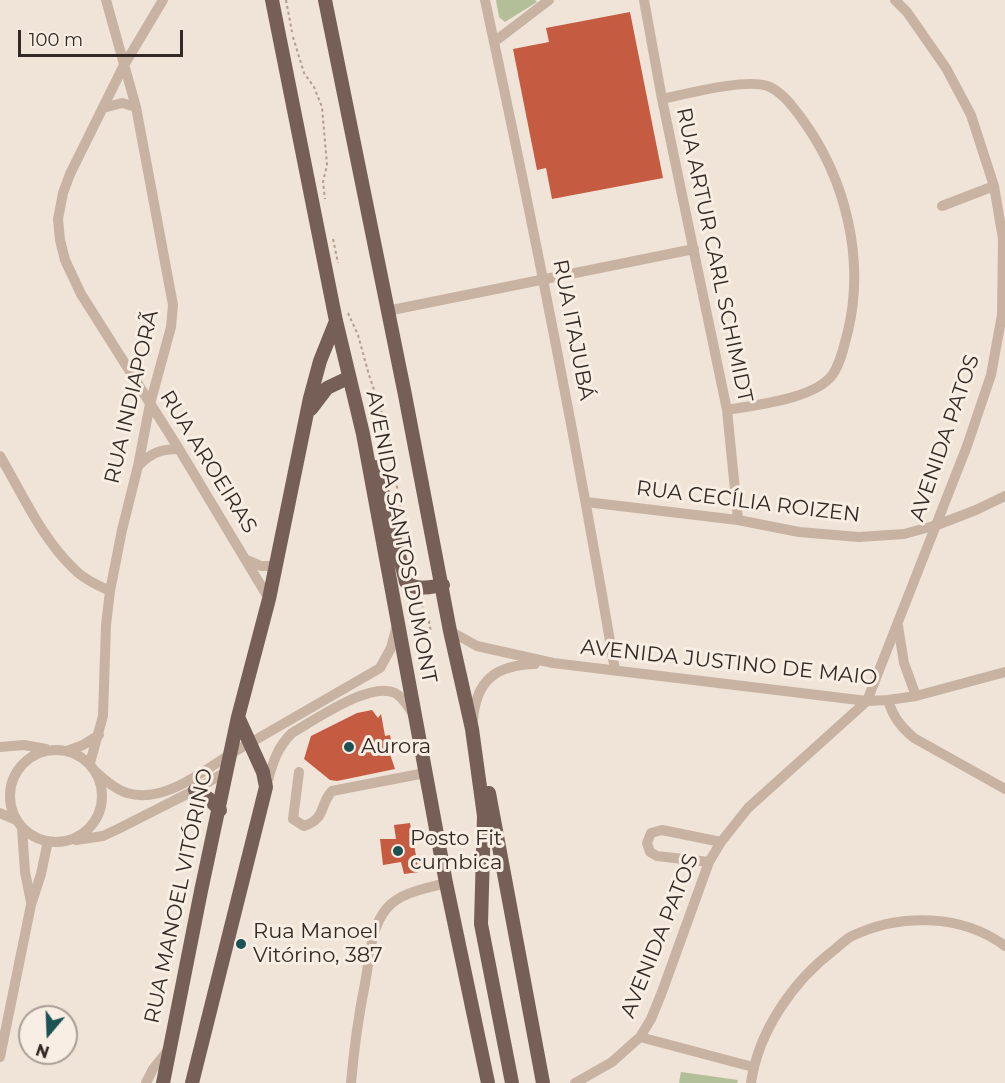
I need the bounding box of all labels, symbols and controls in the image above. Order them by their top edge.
scale bar [21,18,186,56]
text: 100 m [29,29,83,51]
street label: RUA ARTUR CARL SCHIMIDT [670,105,758,405]
street label: RUA ITAJUBÁ [547,257,599,403]
street label: RUA INDIAPORÃ [100,308,164,486]
street label: AVENIDA PATOS [905,351,985,525]
street label: RUA AROEIRAS [154,386,262,538]
street label: AVENIDA SANTOS DUMONT [360,389,442,685]
street label: RUA CECÍLIA ROIZEN [635,476,861,528]
street label: AVENIDA JUSTINO DE MAIO [579,635,879,691]
place label: Aurora [361,734,431,760]
marker: Aurora [342,740,356,754]
street label: RUA MANOEL VITÓRINO [140,766,218,1026]
place label: Posto Fit cumbica [410,826,502,876]
marker: Posto Fit cumbica [391,844,405,858]
street label: AVENIDA PATOS [616,850,704,1022]
place label: Rua Manoel Vitórino, 387 [253,919,383,969]
marker: Rua Manoel Vitórino, 387 [234,937,248,951]
north arrow [18,1005,78,1065]
text: N [33,1040,52,1062]

